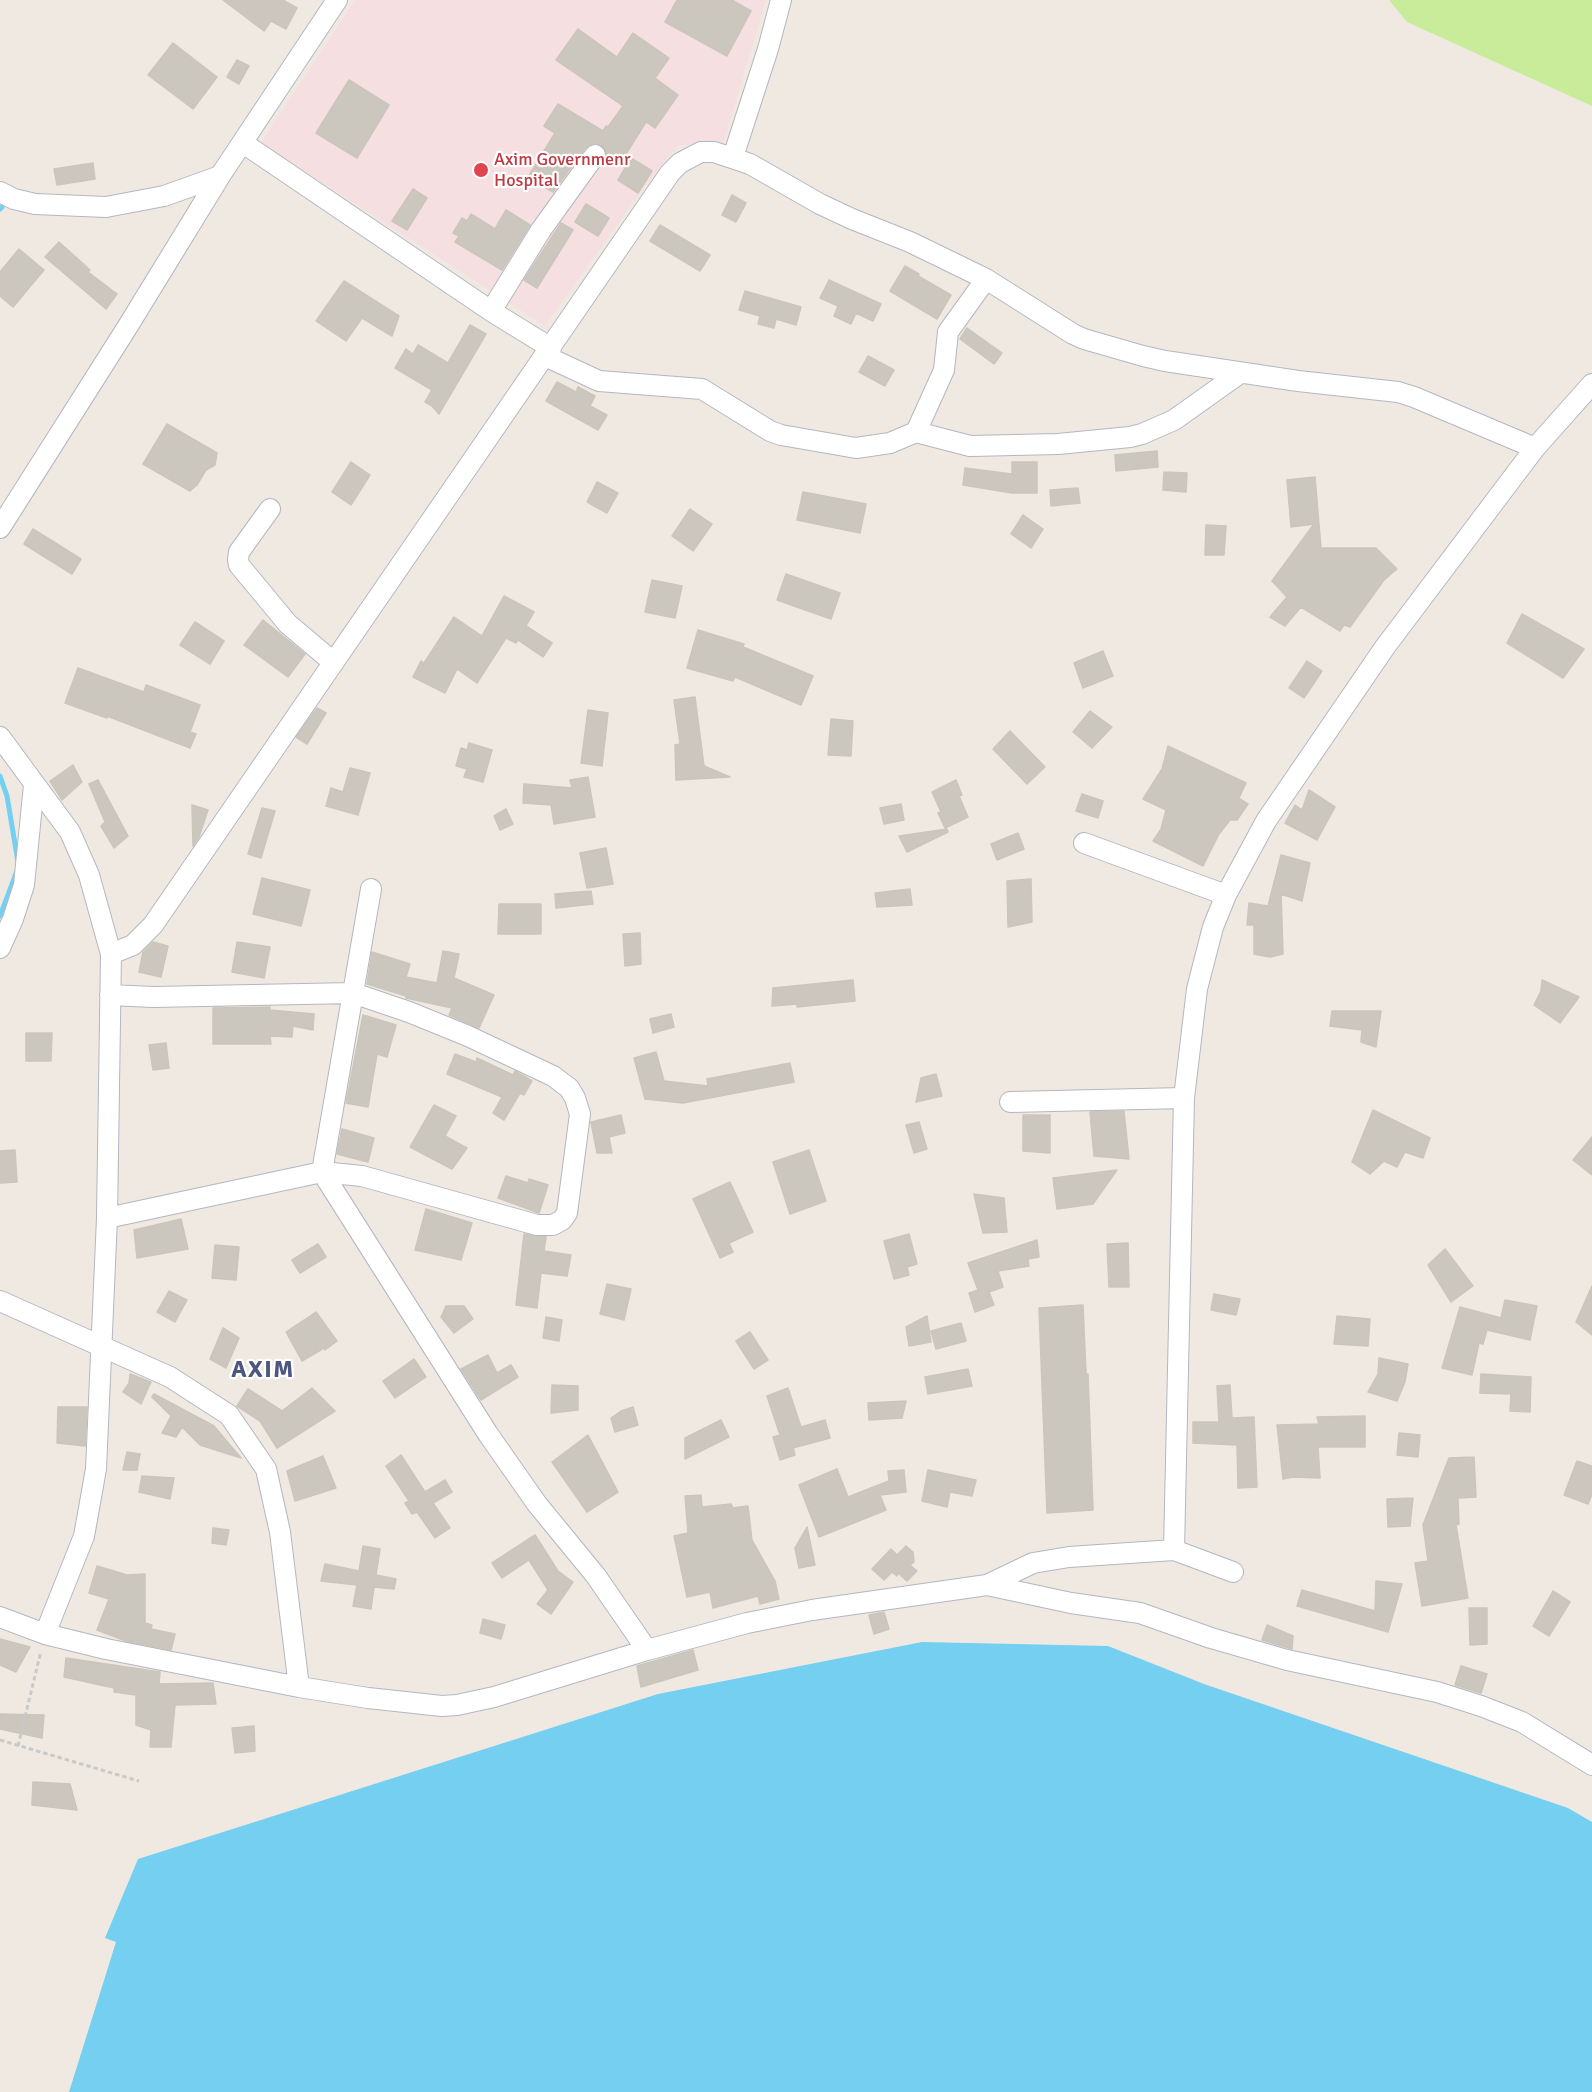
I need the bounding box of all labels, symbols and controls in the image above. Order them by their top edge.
place label: Axim Governmenr Hospital [494,149,631,192]
marker: Axim Governmenr Hospital [472,161,490,179]
district label: AXIM [231,1357,295,1385]

